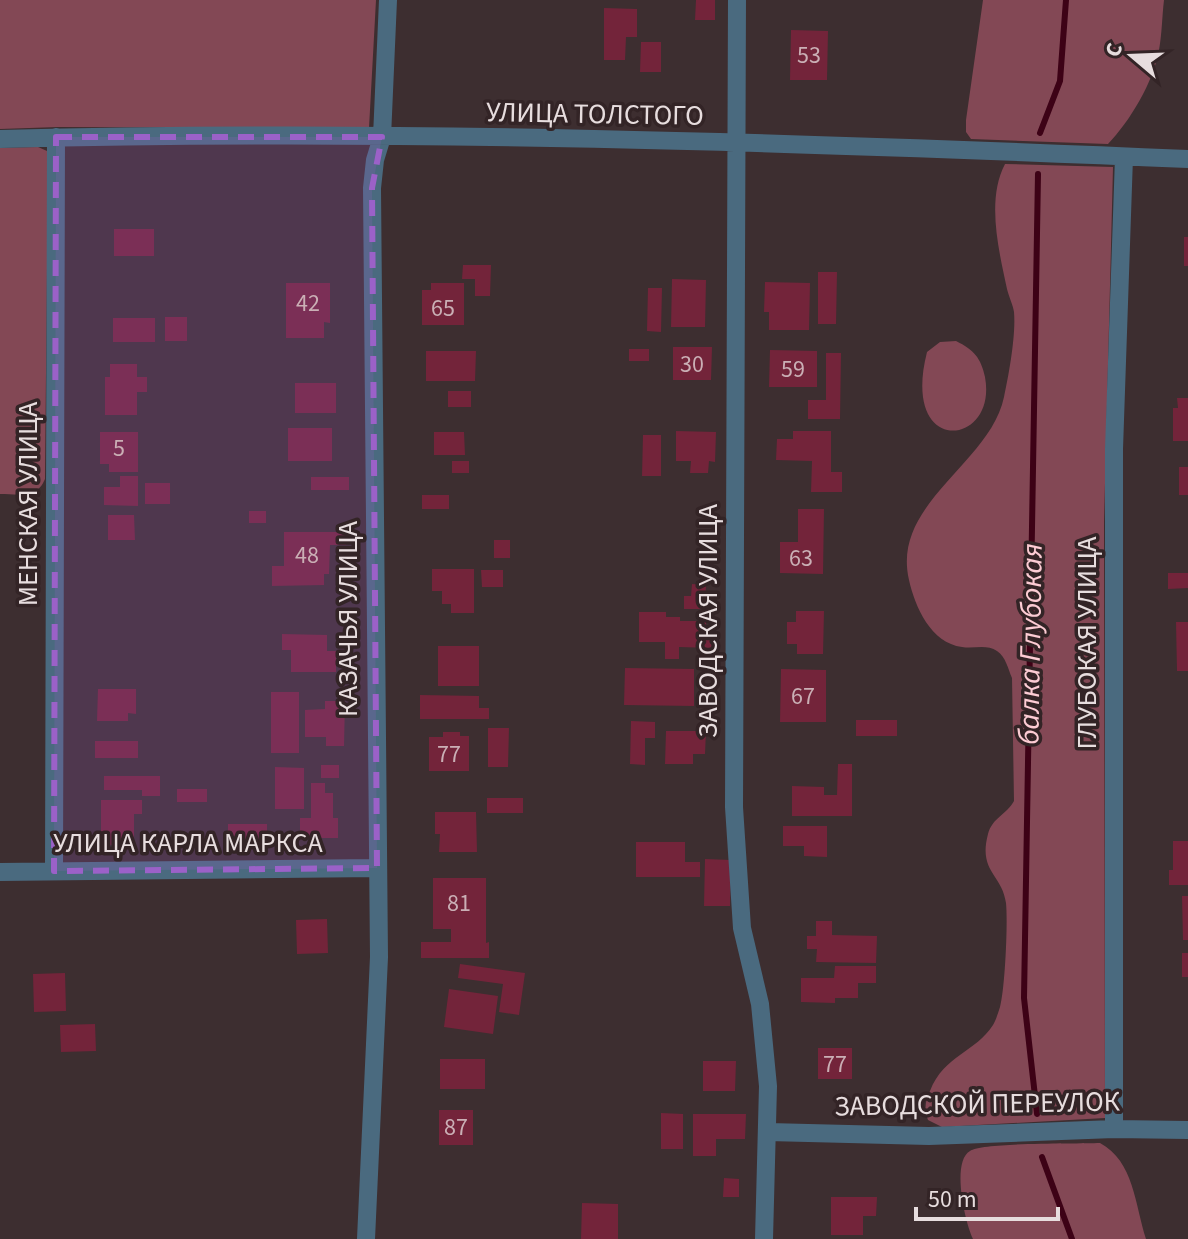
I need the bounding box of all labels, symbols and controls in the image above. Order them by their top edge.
north arrow [1092,16,1172,96]
house number: 53 [797,38,821,73]
text: С [1097,38,1131,61]
street label: УЛИЦА ТОЛСТОГО [486,92,704,136]
house number: 42 [296,286,320,321]
house number: 65 [431,291,455,326]
house number: 30 [680,347,704,382]
house number: 59 [781,352,805,387]
street label: МЕНСКАЯ УЛИЦА [8,401,48,606]
house number: 5 [113,431,125,466]
street label: ЗАВОДСКАЯ УЛИЦА [688,503,728,738]
street label: КАЗАЧЬЯ УЛИЦА [328,520,368,717]
street label: ГЛУБОКАЯ УЛИЦА [1067,536,1107,749]
house number: 48 [295,538,319,573]
house number: 63 [789,541,813,576]
water label: балка Глубокая [1007,543,1054,745]
house number: 67 [791,679,815,714]
house number: 77 [437,737,461,772]
street label: УЛИЦА КАРЛА МАРКСА [53,823,323,863]
house number: 81 [447,886,471,921]
house number: 77 [823,1047,847,1082]
street label: ЗАВОДСКОЙ ПЕРЕУЛОК [834,1081,1121,1126]
house number: 87 [444,1110,468,1145]
scale bar [916,1171,1058,1221]
text: 50 m [928,1182,977,1217]

